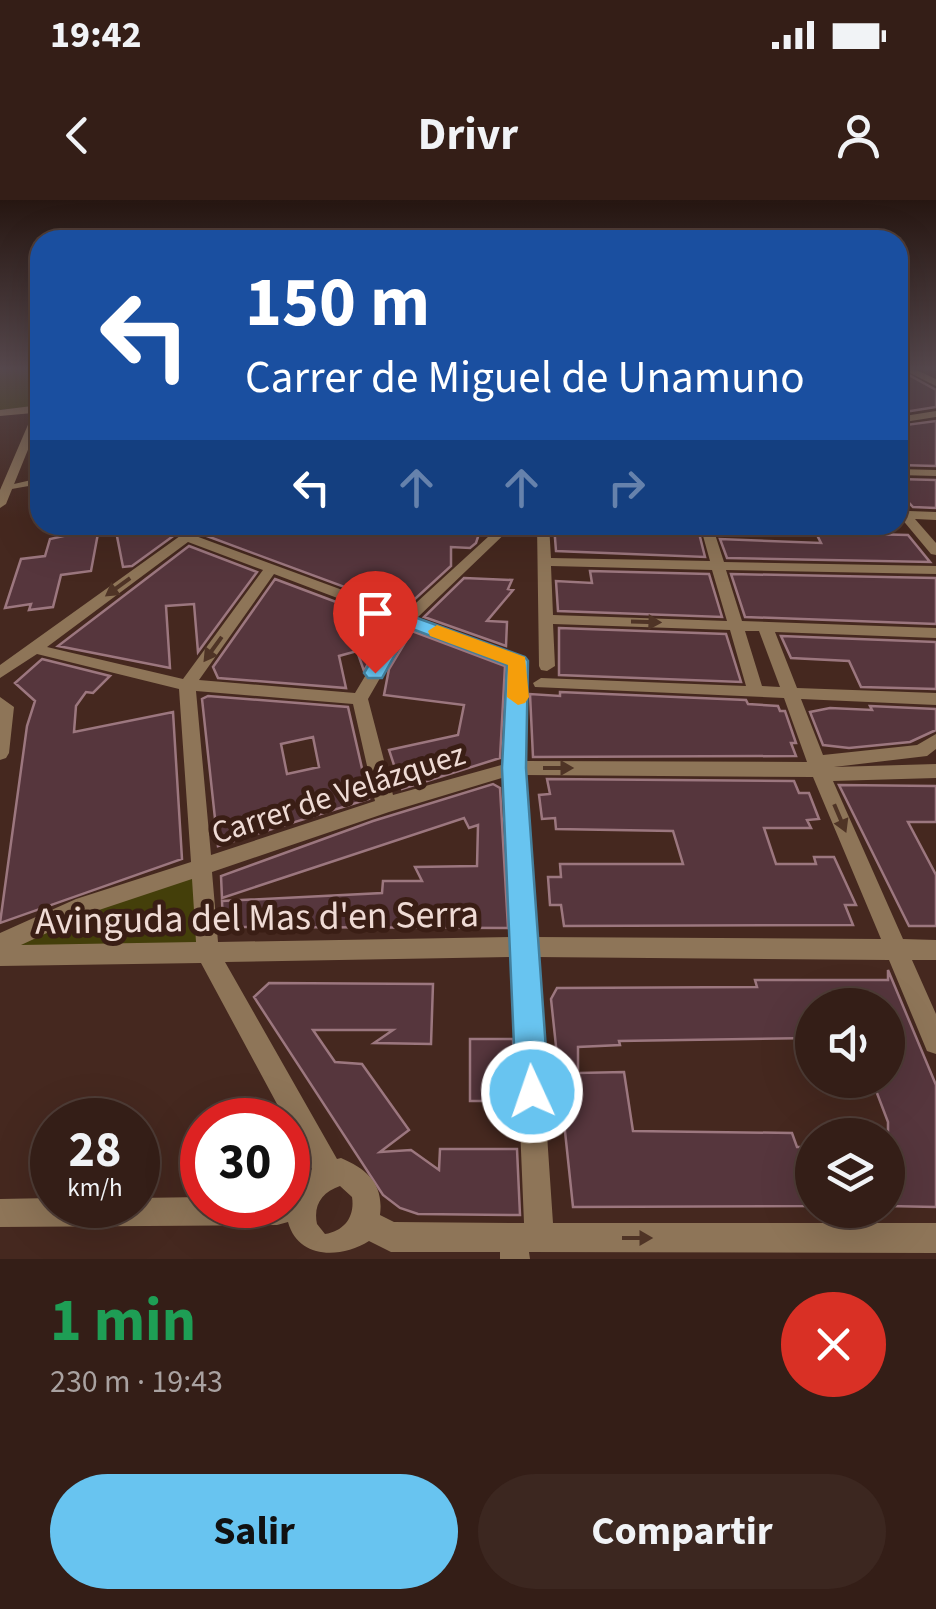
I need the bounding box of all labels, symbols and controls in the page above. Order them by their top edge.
text: 19:42 [50,8,142,62]
text: Drivr [418,103,518,167]
icon: back [50,108,105,163]
icon: person [831,108,886,163]
text: 150 m [245,253,430,353]
icon: left [80,270,210,400]
text: Carrer de Miguel de Unamuno [245,346,805,410]
icon: left [284,460,339,515]
icon: ahead [389,460,444,515]
icon: ahead [494,460,549,515]
icon: right [599,460,654,515]
pin [333,571,418,674]
one-way arrow [105,576,131,596]
icon: arrive [348,586,403,641]
one-way arrow [630,614,662,630]
one-way arrow [203,636,223,662]
street label: Carrer de Velázquez [206,731,471,857]
one-way arrow [542,760,574,776]
one-way arrow [832,803,848,833]
street label: Avinguda del Mas d'en Serra [35,887,479,949]
map controls [795,988,905,1228]
button: sound [795,988,905,1098]
position arrow [480,1040,584,1144]
speed limit sign: 30 [180,1098,310,1228]
text: 28 [69,1115,121,1186]
button: layers [795,1118,905,1228]
text: km/h [67,1170,123,1206]
one-way arrow [621,1230,653,1246]
text: 1 min [50,1279,196,1364]
button: close [781,1292,886,1397]
text: 230 m · 19:43 [50,1359,223,1405]
button: Salir [50,1474,458,1589]
button: Compartir [478,1474,886,1589]

